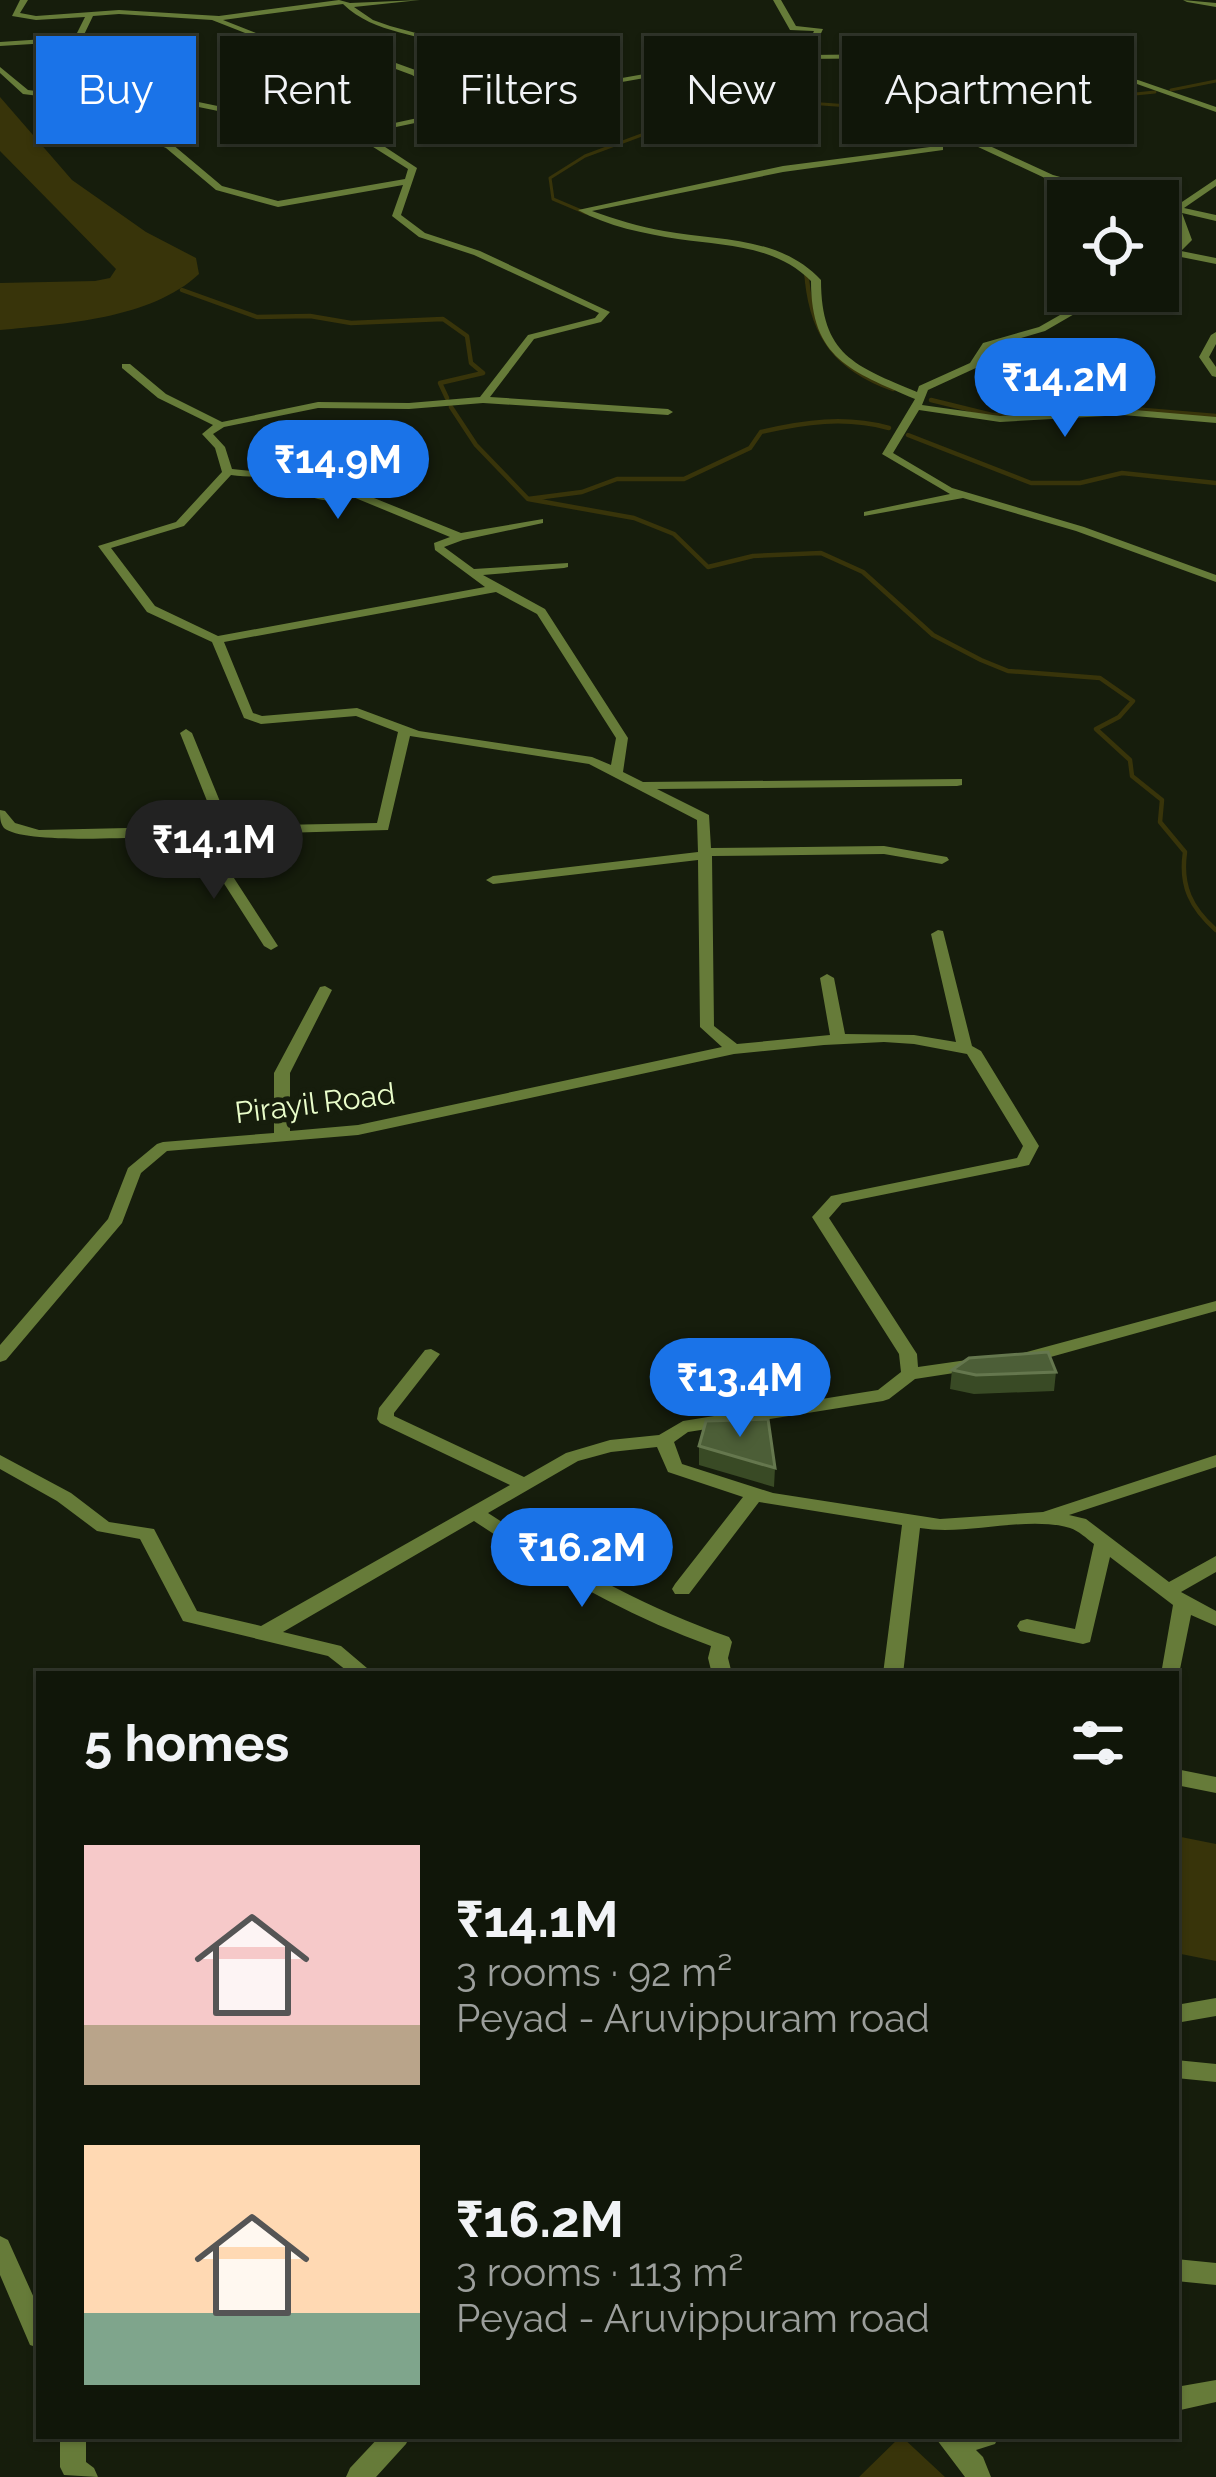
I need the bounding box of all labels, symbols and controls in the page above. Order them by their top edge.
chip: Buy [36,36,196,144]
chip: Rent [220,36,393,144]
chip: Filters [417,36,620,144]
chip: New [644,36,818,144]
chip: Apartment [842,36,1134,144]
map controls [1047,180,1179,312]
button: locate [1047,180,1179,312]
pin: ₹14.2M [967,338,1163,440]
text: ₹14.2M [1002,354,1128,400]
pin: ₹14.9M [240,420,436,522]
text: ₹14.9M [274,436,402,482]
pin: ₹14.1M [116,800,312,902]
text: ₹14.1M [152,816,276,862]
street label: Pirayil Road [233,1076,397,1130]
pin: ₹13.4M [642,1338,838,1440]
text: ₹13.4M [677,1354,803,1400]
pin: ₹16.2M [484,1508,680,1610]
text: ₹16.2M [518,1524,646,1570]
icon: filters [1065,1710,1131,1776]
text: 5 homes [84,1713,289,1773]
text: ₹14.1M [456,1889,618,1949]
icon: home [180,1893,324,2037]
text: 3 rooms · 92 m² [456,1949,732,1995]
text: Peyad - Aruvippuram road [456,1995,930,2041]
text: ₹16.2M [456,2189,624,2249]
icon: home [180,2193,324,2337]
text: 3 rooms · 113 m² [456,2249,743,2295]
text: Peyad - Aruvippuram road [456,2295,930,2341]

